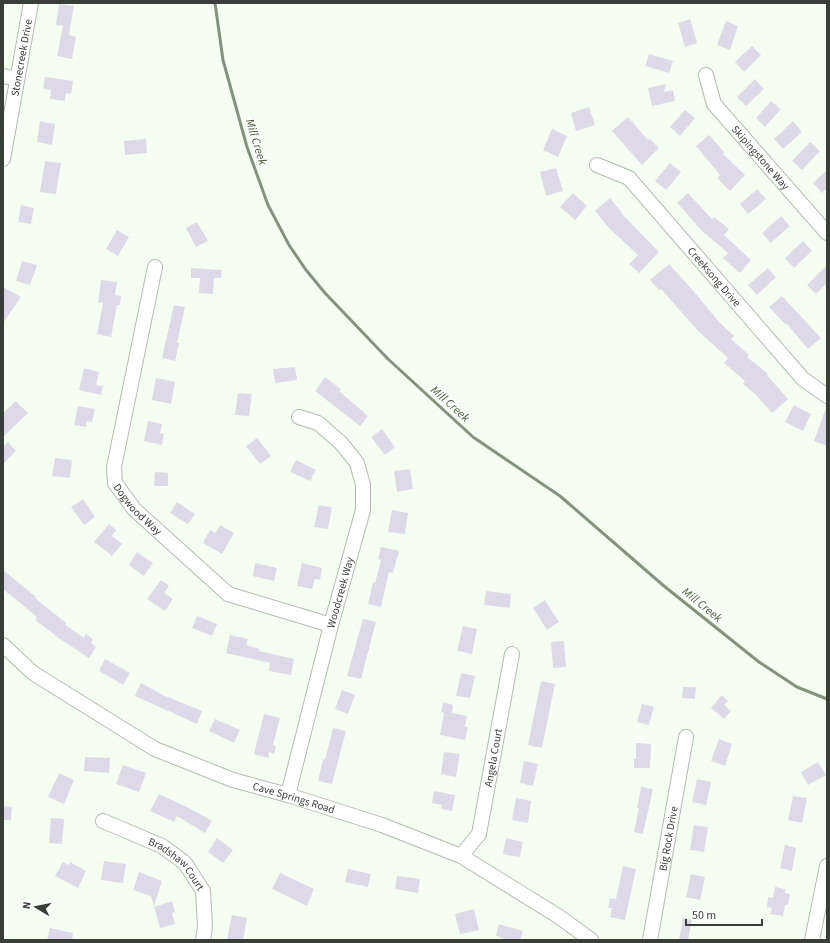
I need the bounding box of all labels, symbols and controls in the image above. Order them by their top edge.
street label: Stonecreek Drive [7,17,36,97]
water label: Mill Creek [241,117,271,167]
street label: Skipingstone Way [728,122,793,193]
street label: Creeksong Drive [684,244,745,310]
water label: Mill Creek [427,382,474,426]
street label: Dogwood Way [110,480,165,538]
street label: Woodcreek Way [323,555,357,630]
water label: Mill Creek [678,583,726,627]
street label: Angela Court [480,727,506,788]
street label: Cave Springs Road [251,778,337,817]
street label: Big Rock Drive [655,804,681,872]
street label: Bradshaw Court [146,834,208,894]
north arrow [16,887,56,927]
text: N [19,900,35,910]
scale bar [686,901,762,927]
text: 50 m [692,907,716,924]

